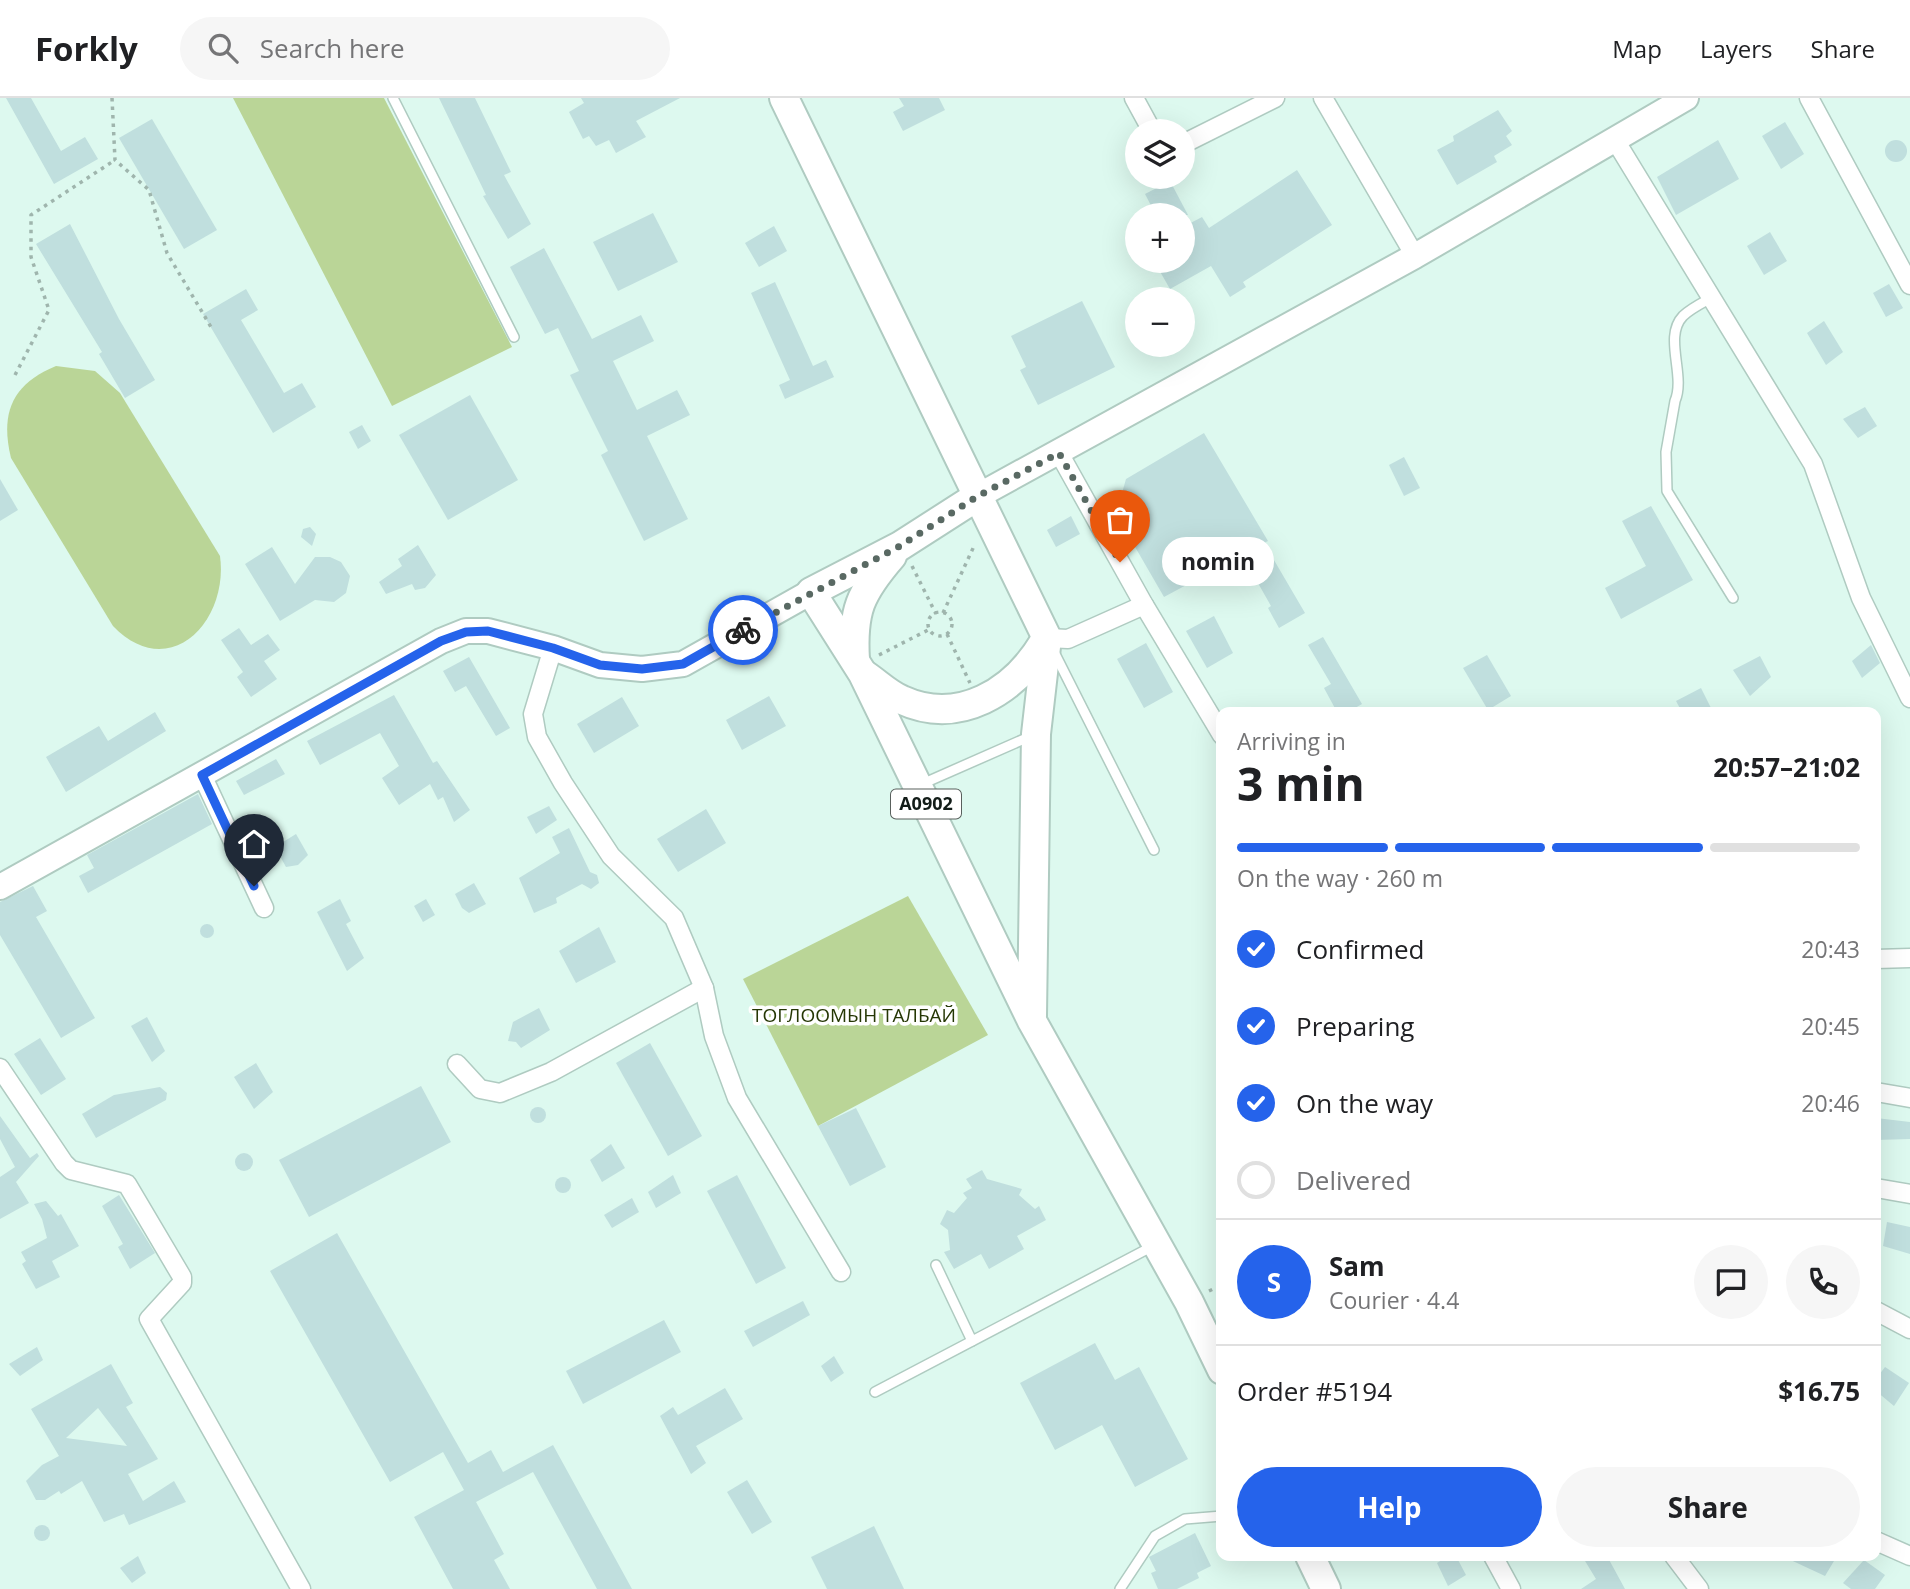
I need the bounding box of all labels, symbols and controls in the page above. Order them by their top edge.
search box [180,17,670,80]
text: Forkly [35,26,138,71]
icon: search [204,29,242,67]
text: Search here [260,30,405,66]
text: Map [1612,32,1662,65]
text: Layers [1700,32,1773,65]
text: Share [1811,32,1875,65]
map controls [1125,119,1195,357]
button: layers [1125,119,1195,189]
button: + [1125,203,1195,273]
button: − [1125,287,1195,357]
pin [1090,490,1150,562]
icon: bag [1101,501,1139,539]
callout: nomin [1162,538,1274,587]
text: nomin [1181,545,1255,577]
courier [708,595,778,665]
icon: bike [724,611,762,649]
text: Arriving in [1237,725,1346,757]
text: 20:57–21:02 [1713,749,1860,785]
text: 3 min [1237,752,1365,814]
road number: A0902 [891,790,961,818]
pin [224,814,284,886]
icon: home [235,825,273,863]
text: On the way · 260 m [1237,862,1443,894]
icon: check [1237,930,1275,968]
text: Confirmed [1296,931,1424,967]
text: 20:43 [1801,933,1860,965]
park label: ТОГЛООМЫН ТАЛБАЙ [752,1002,956,1028]
icon: check [1237,1007,1275,1045]
text: Preparing [1296,1008,1414,1044]
text: 20:45 [1801,1010,1860,1042]
icon: check [1237,1084,1275,1122]
text: On the way [1296,1085,1433,1121]
text: 20:46 [1801,1087,1860,1119]
text: Delivered [1296,1162,1411,1198]
button: chat [1694,1245,1768,1319]
button: phone [1786,1245,1860,1319]
text: Sam [1329,1248,1385,1284]
text: S [1267,1264,1281,1300]
text: Courier · 4.4 [1329,1284,1459,1316]
text: Order #5194 [1237,1373,1392,1409]
text: $16.75 [1778,1373,1860,1409]
button: Help [1237,1467,1542,1547]
button: Share [1556,1467,1860,1547]

